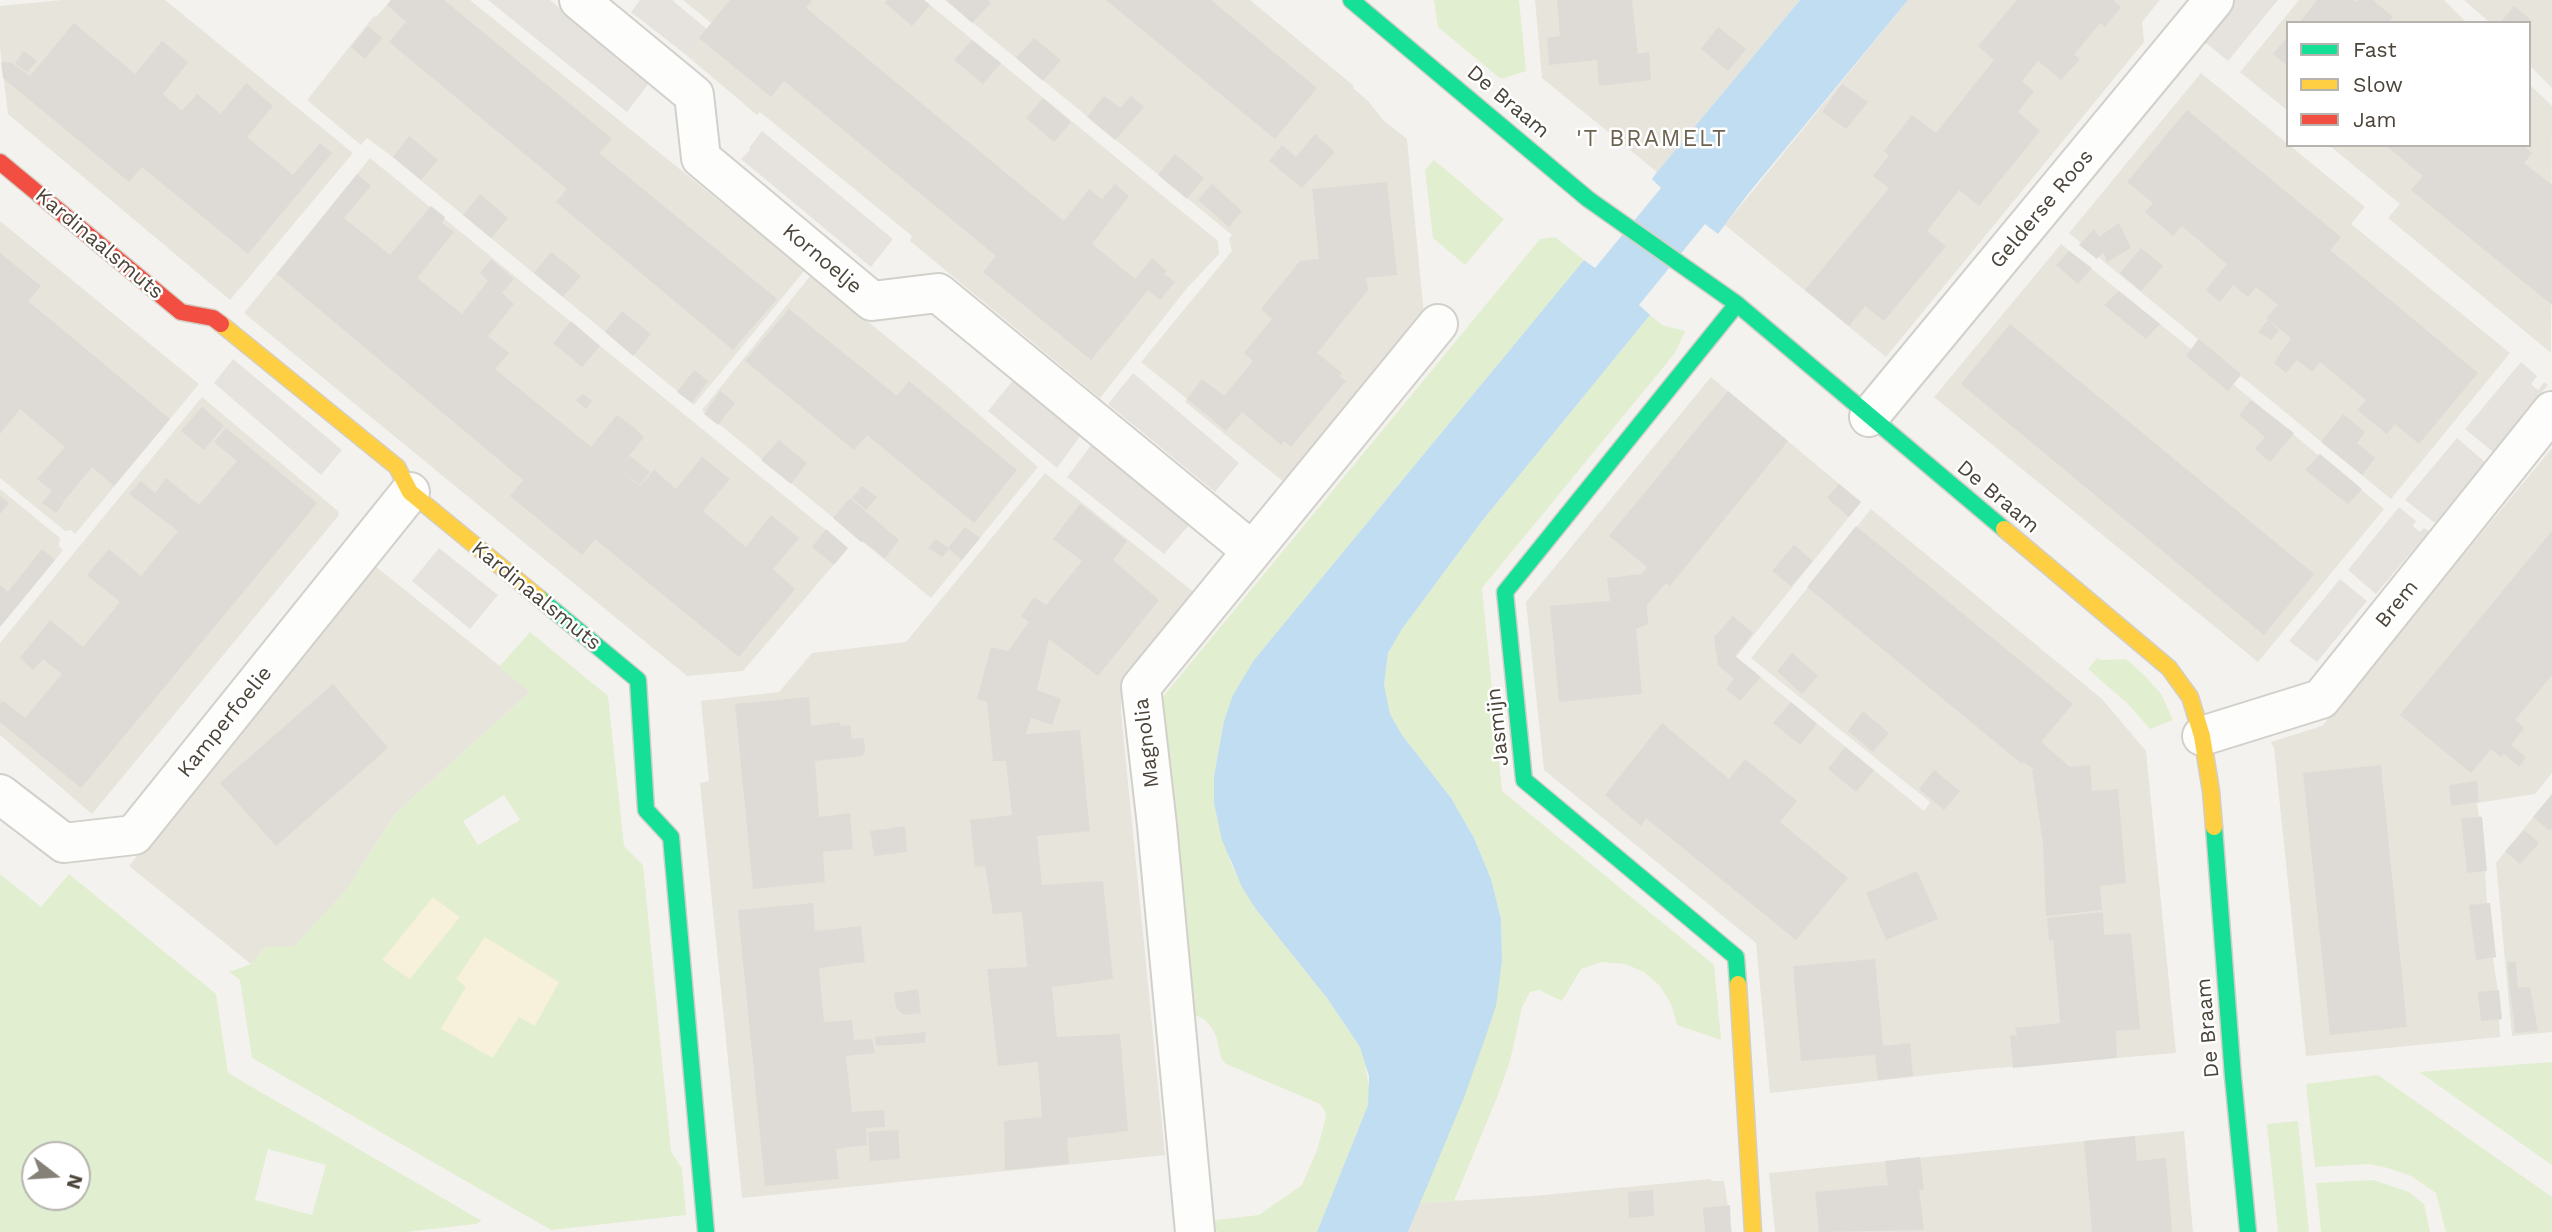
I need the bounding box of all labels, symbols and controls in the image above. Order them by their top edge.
legend [2286,21,2531,147]
text: Fast [2353,37,2397,62]
street label: De Braam [1462,60,1554,144]
text: Slow [2353,72,2403,97]
text: Jam [2353,107,2396,132]
district label: 'T BRAMELT [1577,125,1727,153]
street label: Gelderse Roos [1985,144,2099,274]
street label: Kardinaalsmuts [30,183,168,305]
street label: Kornoelje [777,219,867,299]
street label: De Braam [1952,455,2044,539]
street label: Kardinaalsmuts [466,536,606,656]
street label: Brem [2370,575,2424,633]
street label: Kamperfoelie [172,661,278,783]
street label: Jasmijn [1481,687,1515,767]
street label: Magnolia [1129,697,1165,789]
street label: De Braam [2191,977,2225,1079]
north arrow [21,1141,91,1211]
text: N [62,1172,88,1192]

